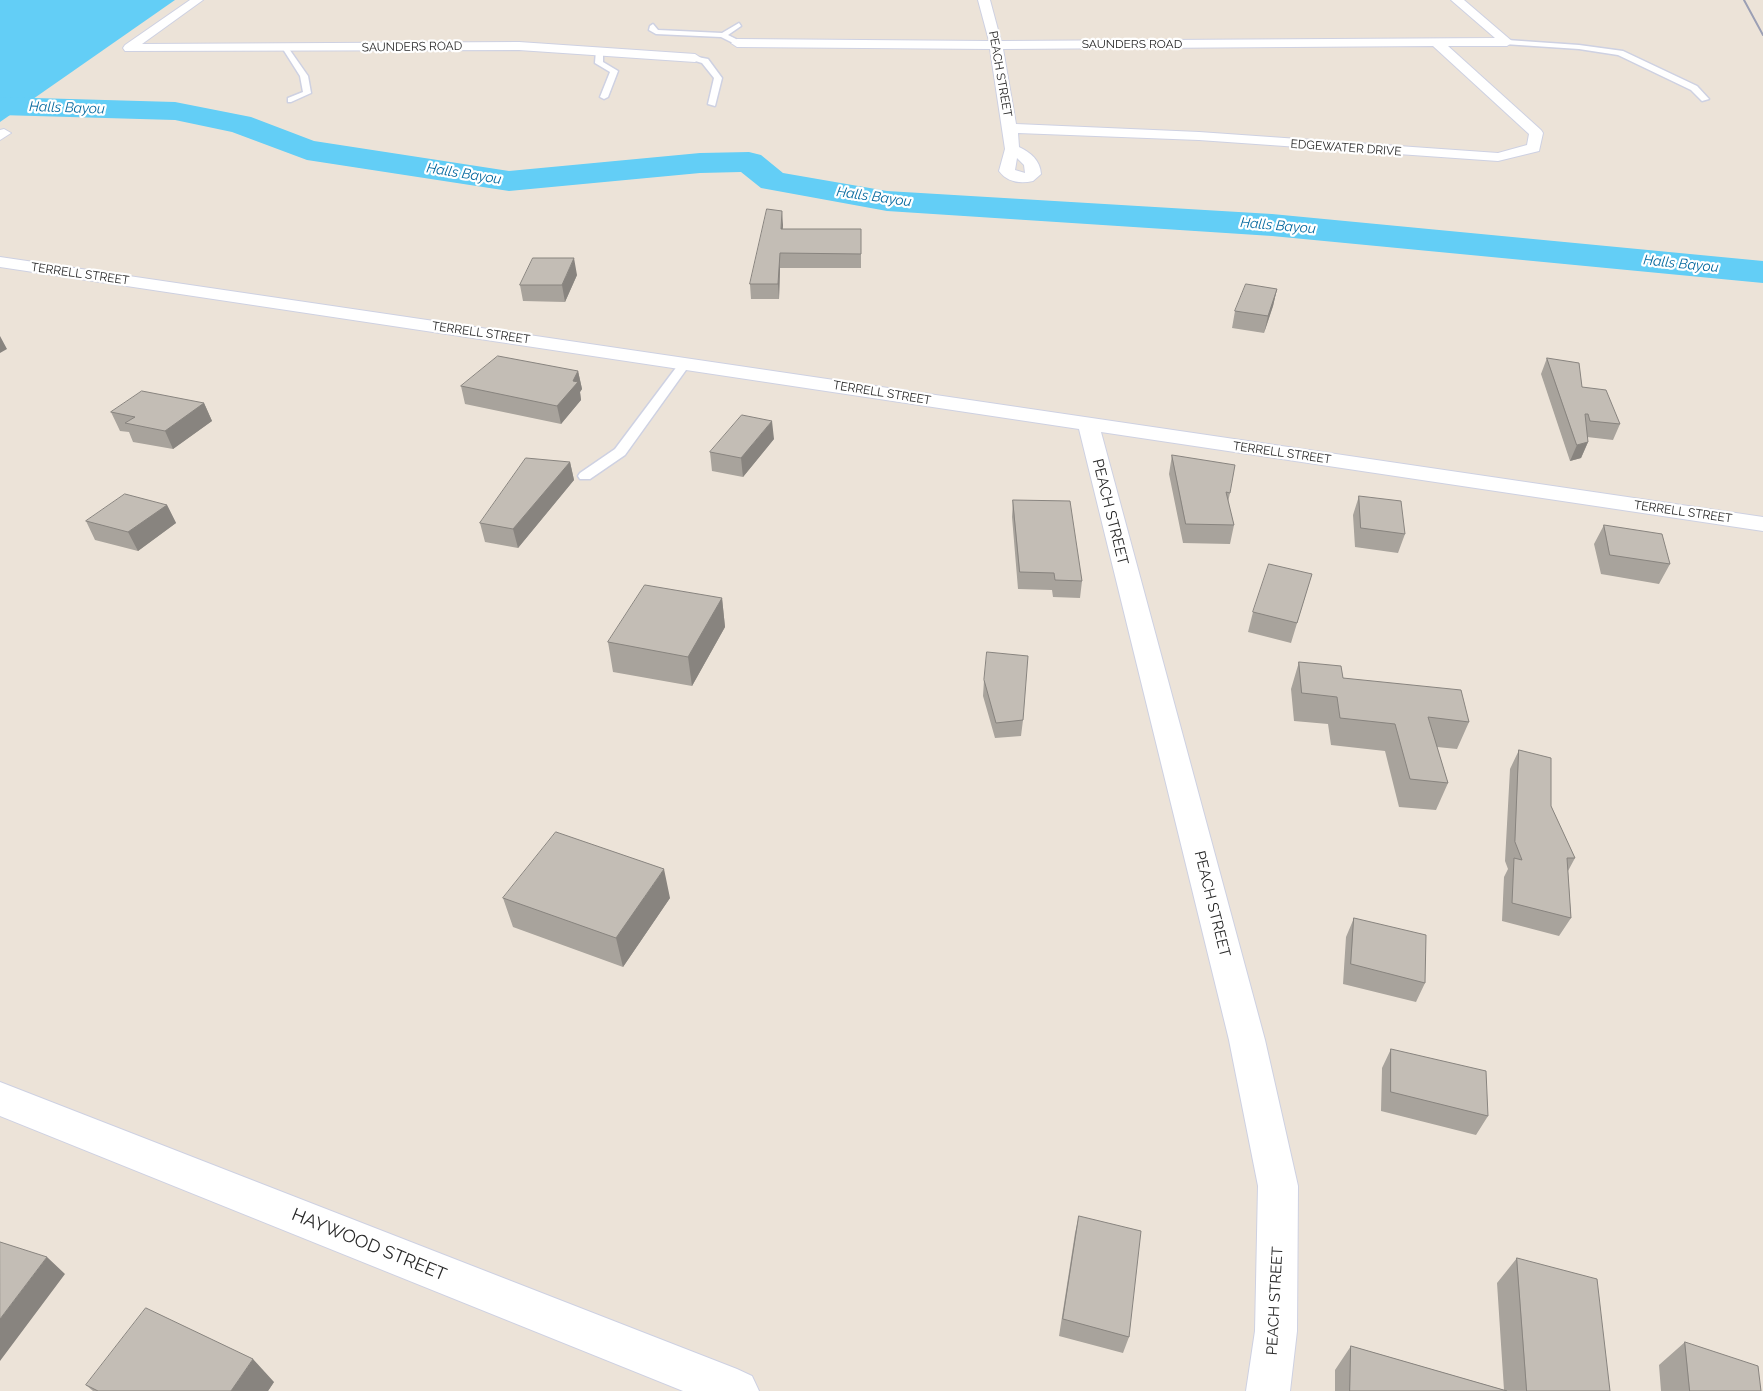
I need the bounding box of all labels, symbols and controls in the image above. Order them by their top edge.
street label: PEACH STREET [985,30,1015,118]
street label: SAUNDERS ROAD [1082,37,1182,51]
street label: SAUNDERS ROAD [362,39,462,55]
water label: Halls Bayou [29,98,105,118]
street label: EDGEWATER DRIVE [1290,137,1402,159]
water label: Halls Bayou [425,160,503,188]
water label: Halls Bayou [835,183,913,211]
water label: Halls Bayou [1240,214,1316,238]
water label: Halls Bayou [1642,252,1720,276]
street label: TERRELL STREET [30,260,130,288]
street label: TERRELL STREET [431,319,531,347]
street label: TERRELL STREET [832,378,932,408]
street label: TERRELL STREET [1232,439,1332,467]
street label: PEACH STREET [1088,457,1132,567]
street label: TERRELL STREET [1633,498,1733,526]
street label: PEACH STREET [1190,849,1234,959]
street label: HAYWOOD STREET [288,1204,450,1286]
street label: PEACH STREET [1263,1246,1287,1356]

